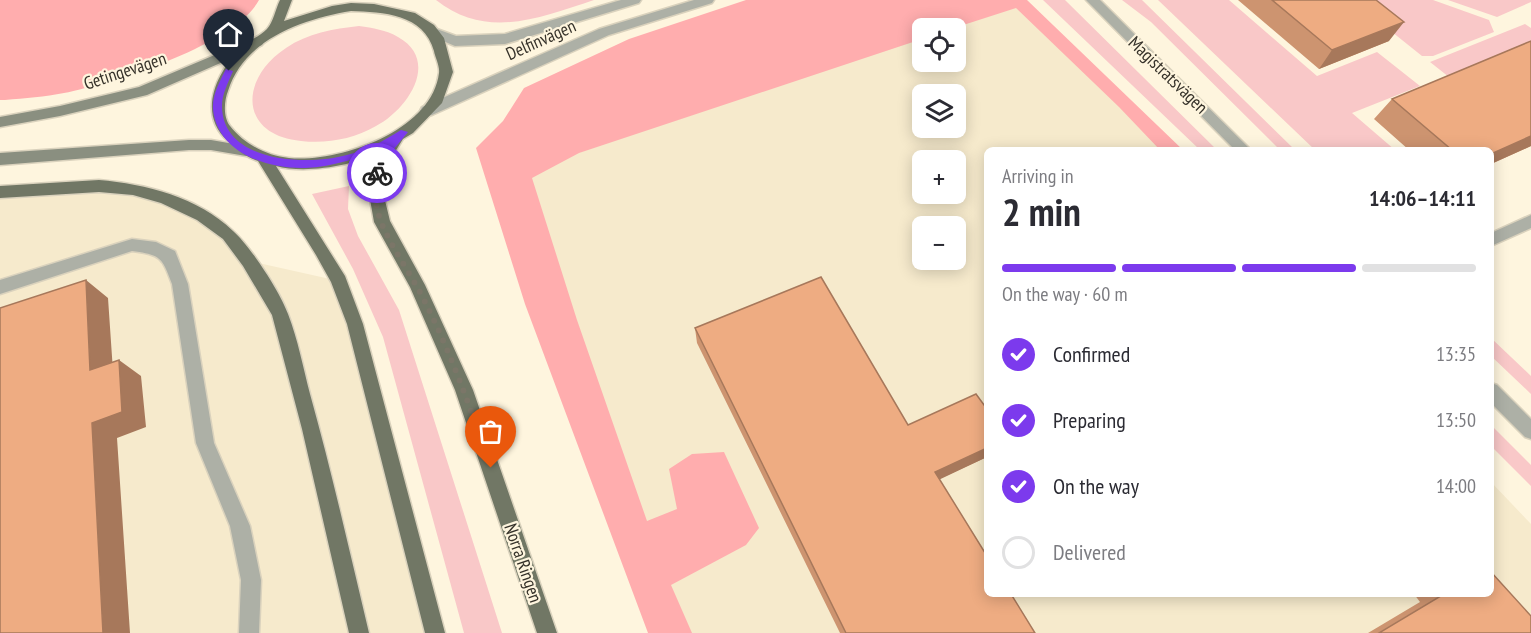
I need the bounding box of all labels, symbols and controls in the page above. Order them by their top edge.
pin [203,9,254,71]
street label: Delfinvägen [502,14,579,65]
icon: home [212,18,245,51]
map controls [912,18,966,270]
button: locate [912,18,966,72]
street label: Magistratsvägen [1124,31,1213,118]
street label: Getingevägen [81,46,169,95]
button: layers [912,84,966,138]
courier [347,143,407,203]
button: + [912,150,966,204]
icon: bike [361,157,394,190]
text: Arriving in [1002,163,1074,189]
text: 14:06–14:11 [1369,184,1476,212]
text: 2 min [1002,186,1081,237]
button: − [912,216,966,270]
text: On the way · 60 m [1002,281,1128,307]
icon: check [1002,338,1035,371]
text: Confirmed [1053,340,1130,368]
text: 13:35 [1436,341,1476,367]
icon: check [1002,404,1035,437]
pin [465,406,516,468]
text: Preparing [1053,406,1126,434]
text: 13:50 [1436,407,1476,433]
icon: bag [474,415,507,448]
icon: check [1002,470,1035,503]
text: On the way [1053,472,1139,500]
text: 14:00 [1436,473,1476,499]
street label: Norra Ringen [499,520,548,605]
text: Delivered [1053,538,1126,566]

